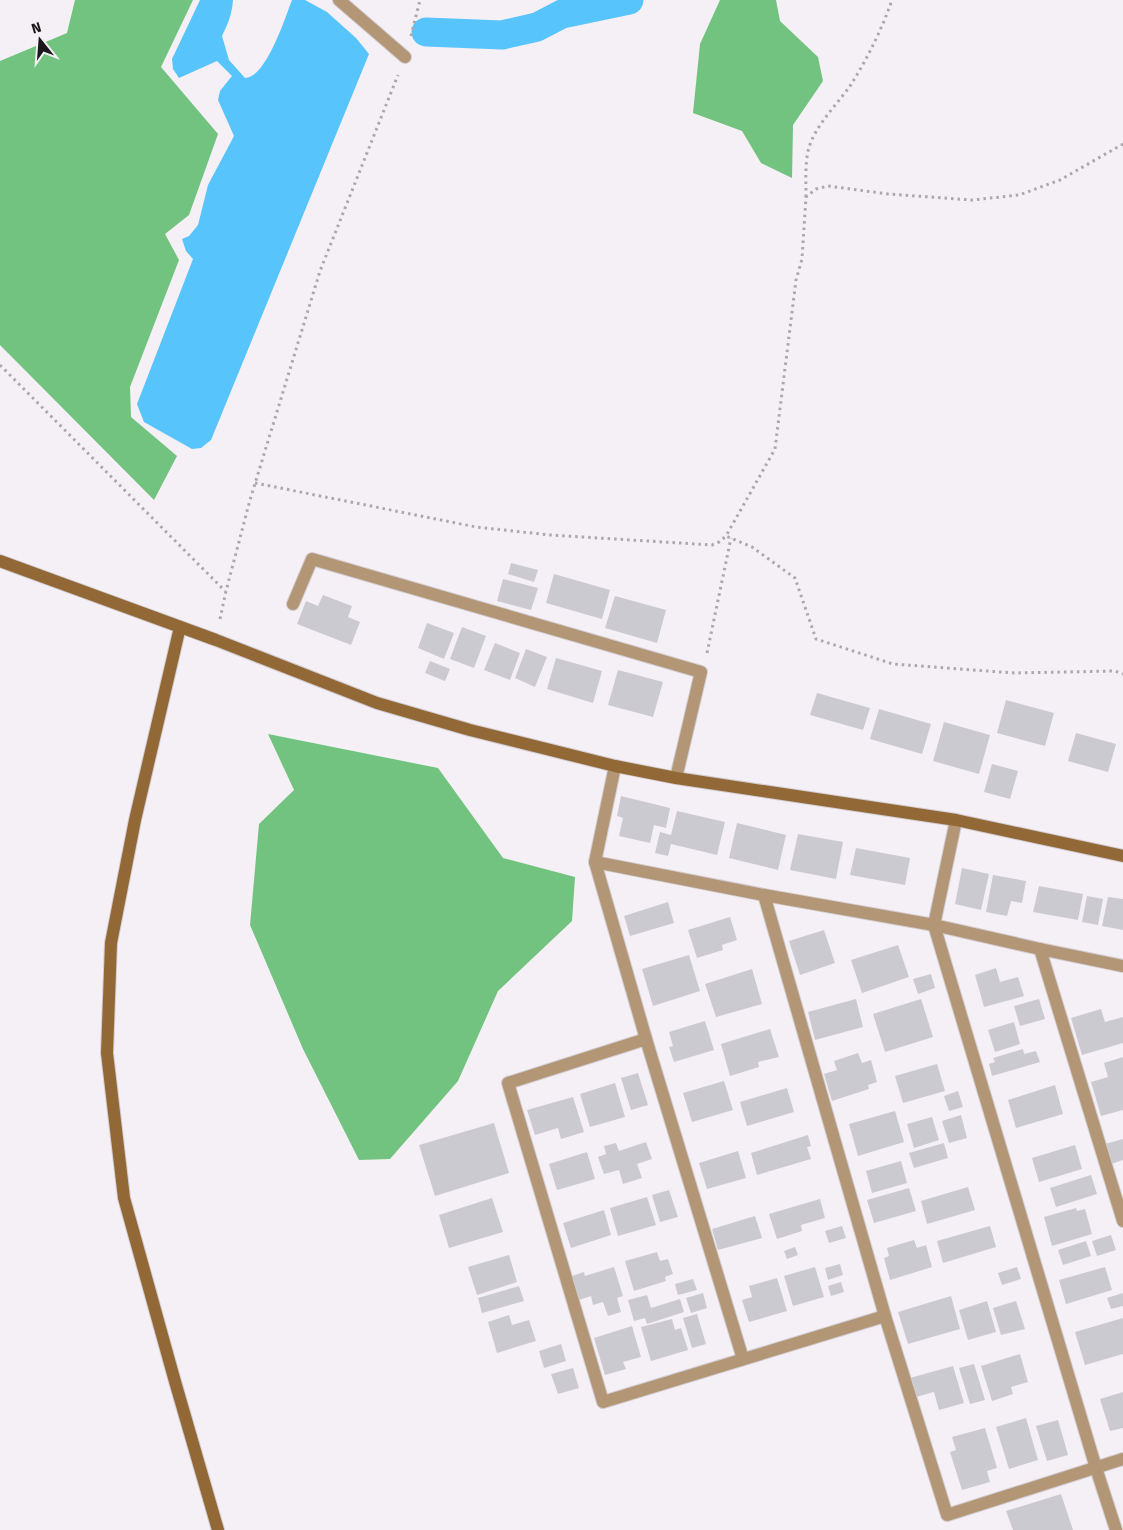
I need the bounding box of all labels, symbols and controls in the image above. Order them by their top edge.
north arrow [15,15,65,65]
text: N [29,19,43,38]

